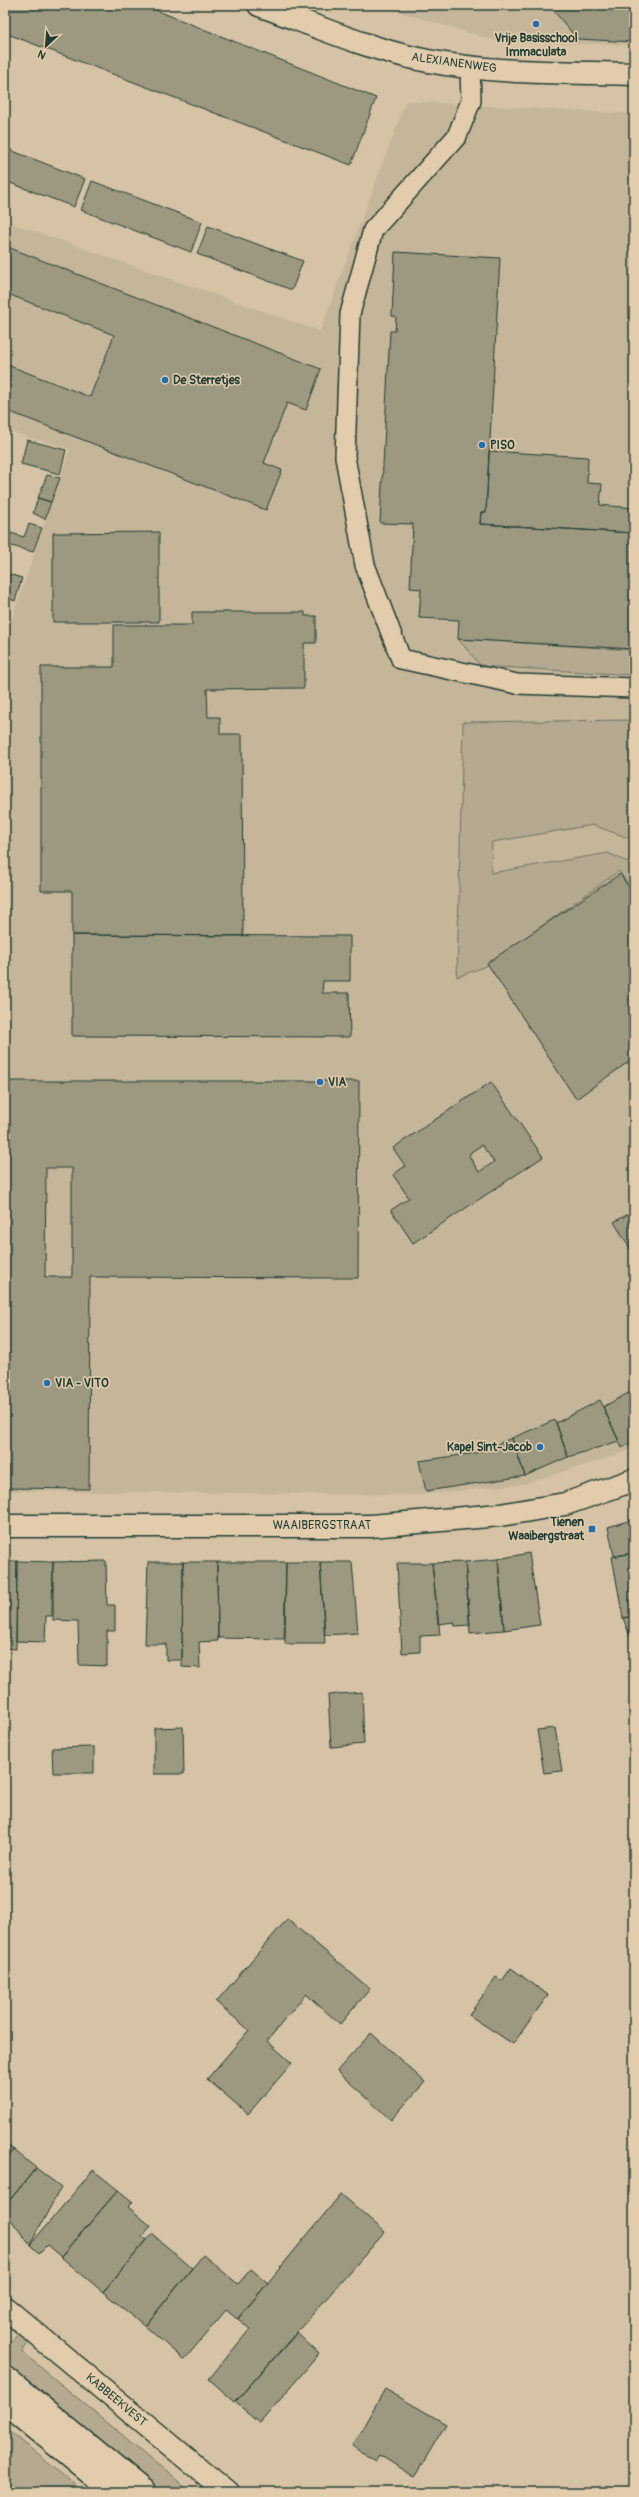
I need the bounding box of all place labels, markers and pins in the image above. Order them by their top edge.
marker: Vrije Basisschool Immaculata [531,19,541,29]
place label: Vrije Basisschool Immaculata [494,31,578,60]
place label: De Sterretjes [173,373,241,388]
marker: De Sterretjes [160,375,170,385]
place label: PISO [490,438,515,453]
marker: PISO [477,440,487,450]
place label: VIA [328,1075,347,1090]
marker: VIA [315,1077,325,1087]
place label: VIA - VITO [55,1376,109,1391]
marker: VIA - VITO [42,1378,52,1388]
place label: Kapel Sint-Jacob [447,1440,532,1455]
marker: Kapel Sint-Jacob [535,1442,545,1452]
place label: Tienen Waaibergstraat [508,1515,585,1544]
marker: Tienen Waaibergstraat [587,1524,597,1534]

